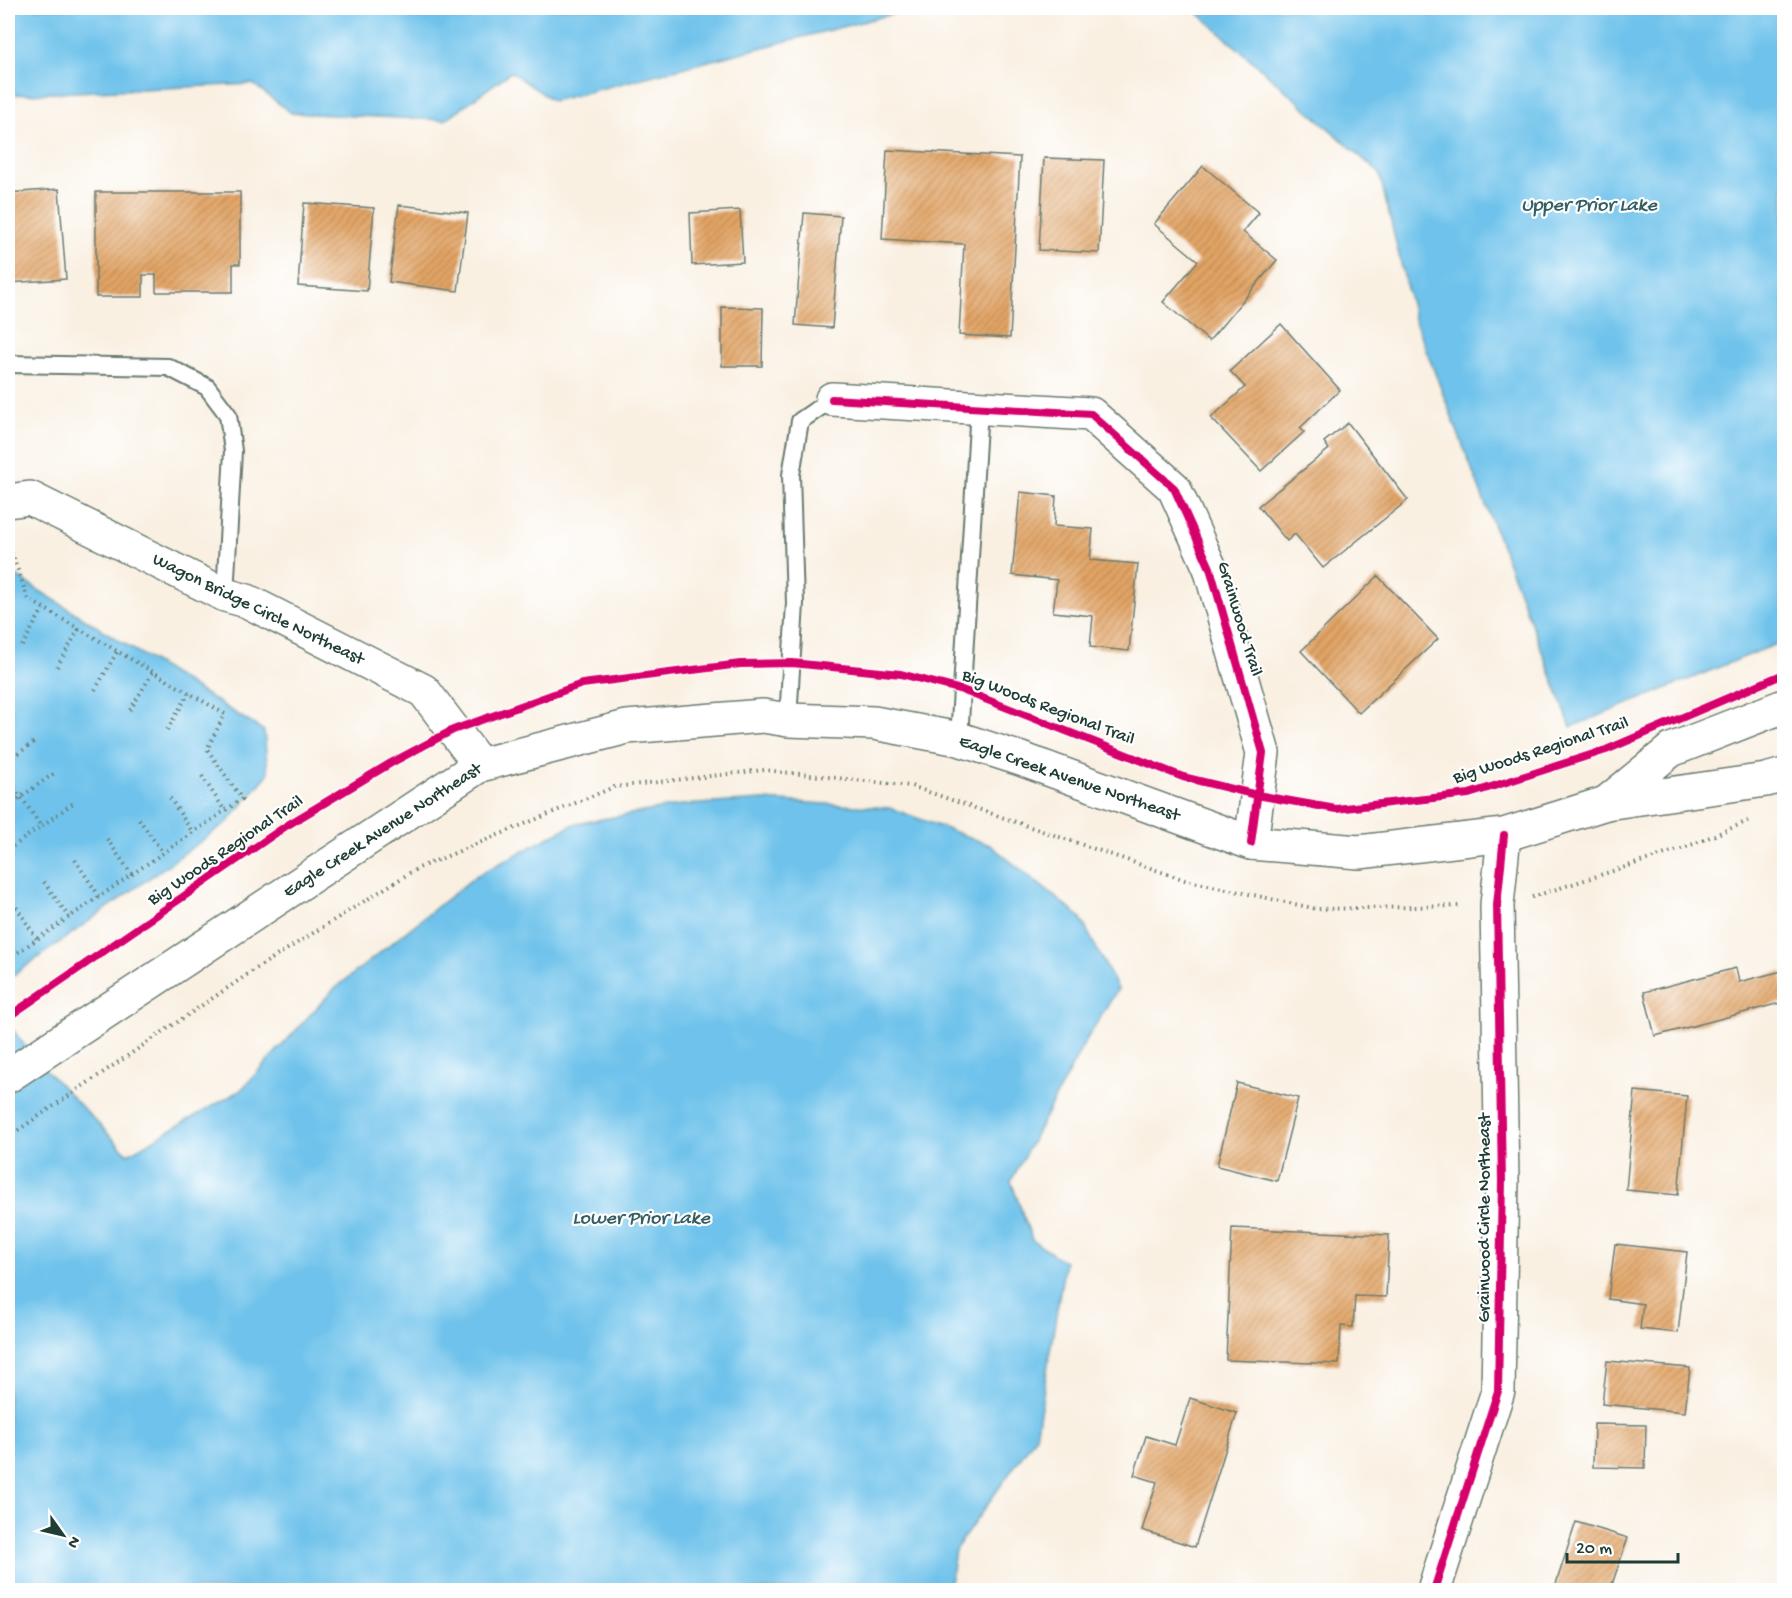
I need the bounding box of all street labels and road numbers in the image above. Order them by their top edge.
street label: Wagon Bridge Circle Northeast [149,550,369,671]
street label: Grainwood Trail [1212,559,1266,679]
street label: Big Woods Regional Trail [958,665,1137,751]
street label: Big Woods Regional Trail [1450,713,1631,790]
street label: Eagle Creek Avenue Northeast [956,731,1184,827]
street label: Eagle Creek Avenue Northeast [280,758,487,903]
street label: Big Woods Regional Trail [143,791,308,911]
street label: Grainwood Circle Northeast [1475,1112,1496,1323]

